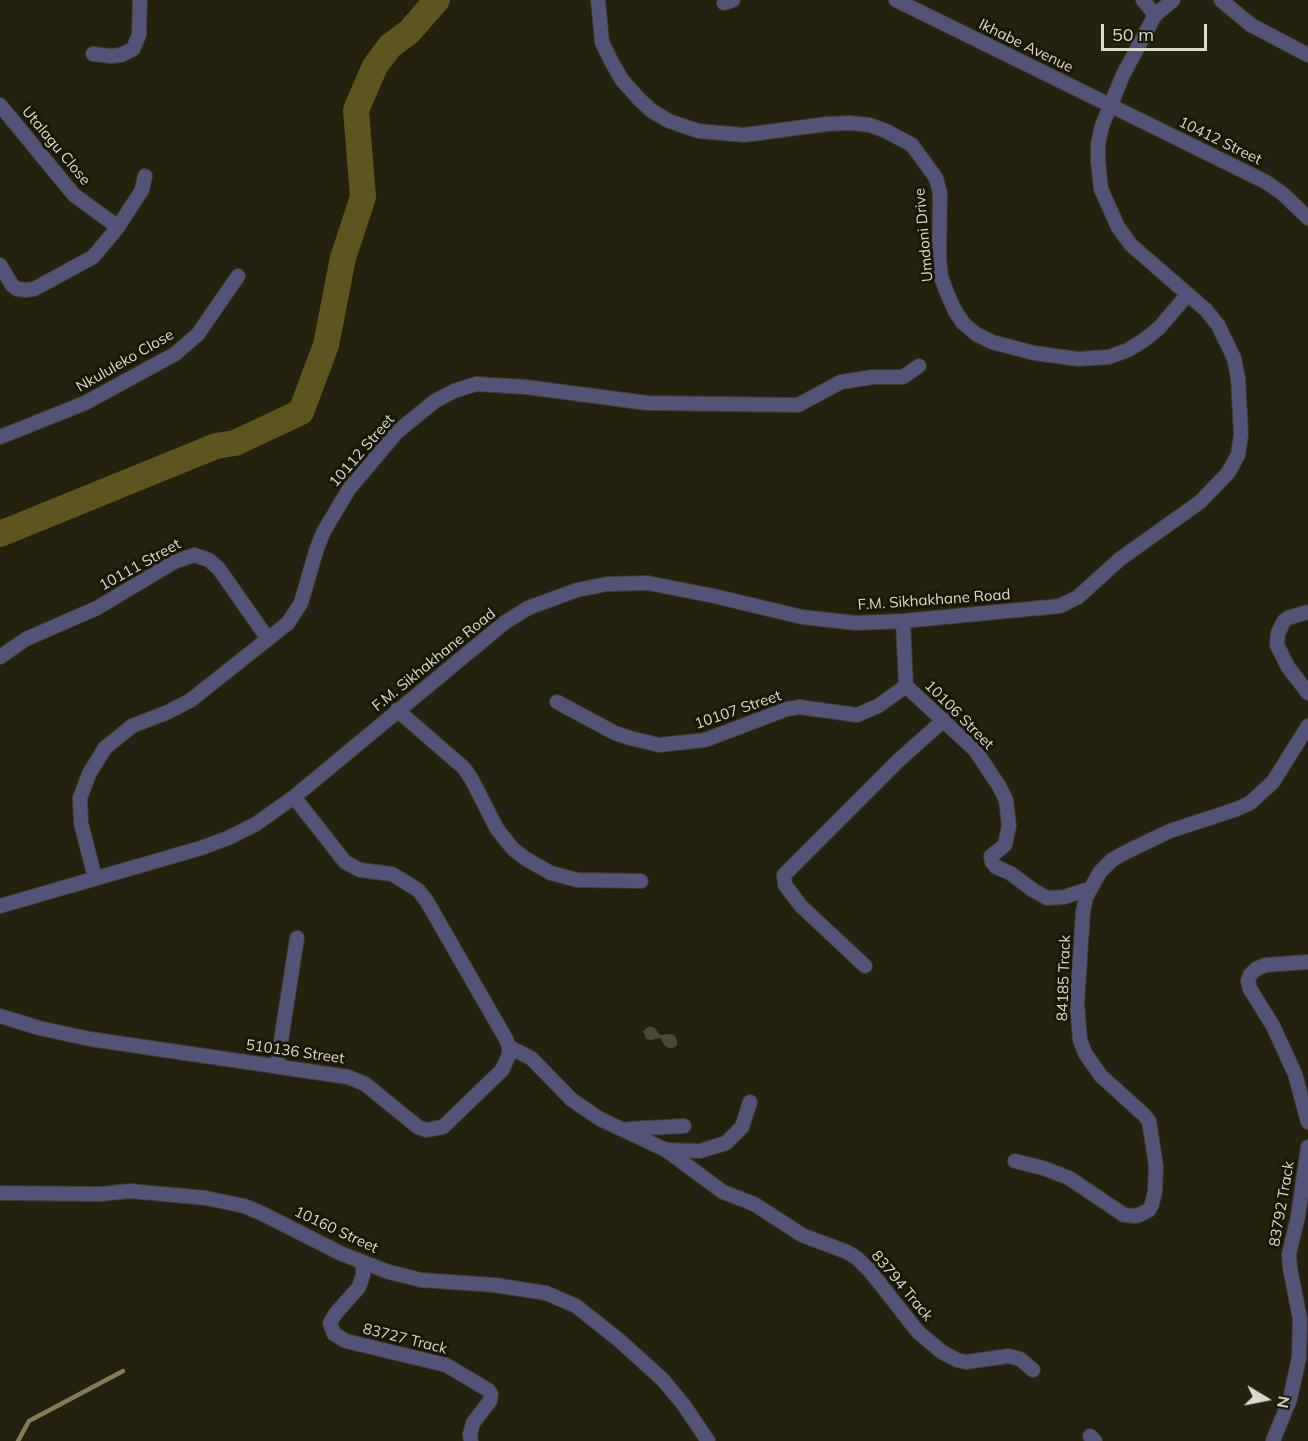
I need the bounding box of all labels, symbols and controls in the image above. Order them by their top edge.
scale bar [1104,12,1210,50]
street label: Ikhabe Avenue [976,15,1076,77]
text: 50 m [1112,23,1154,46]
street label: Utalagu Close [18,103,94,189]
street label: 10412 Street [1175,113,1265,169]
street label: Umdoni Drive [911,187,937,283]
street label: Nkululeko Close [73,326,177,396]
street label: 10112 Street [326,411,398,491]
street label: 10111 Street [96,535,184,595]
street label: F.M. Sikhakhane Road [857,586,1011,614]
street label: F.M. Sikhakhane Road [369,605,499,715]
street label: 10106 Street [921,677,997,753]
street label: 10107 Street [692,687,784,733]
street label: 84185 Track [1053,935,1075,1021]
street label: 510136 Street [245,1036,345,1068]
street label: 83792 Track [1266,1160,1298,1248]
street label: 10160 Street [291,1203,381,1257]
street label: 83794 Track [867,1247,937,1325]
street label: 83727 Track [361,1320,449,1358]
north arrow [1236,1369,1296,1429]
text: N [1273,1394,1295,1410]

